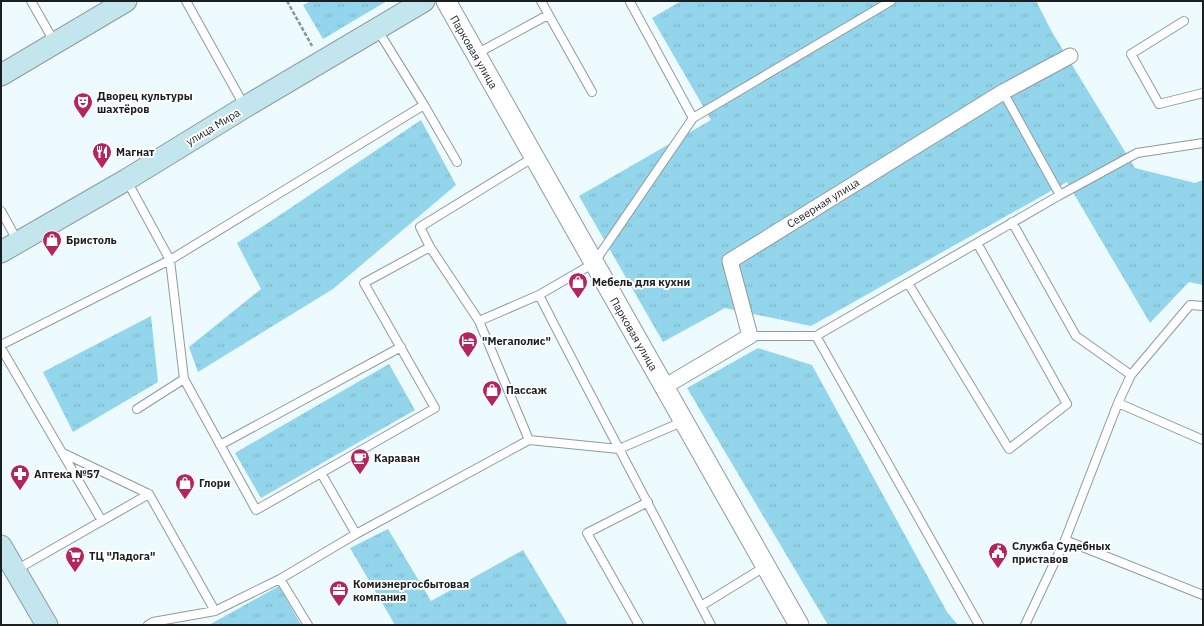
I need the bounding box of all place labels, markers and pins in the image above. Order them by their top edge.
place label: Дворец культуры шахтёров [97,89,193,116]
theatre icon: Дворец культуры шахтёров [72,91,94,119]
restaurant icon: Магнат [91,141,113,169]
place label: Магнат [116,145,155,159]
shop icon: Бристоль [41,229,63,257]
place label: Бристоль [66,233,117,247]
shop icon: Мебель для кухни [567,271,589,299]
place label: Мебель для кухни [592,275,690,289]
hotel icon: "Мегаполис" [457,330,479,358]
place label: "Мегаполис" [482,334,551,348]
shop icon: Пассаж [481,379,503,407]
place label: Пассаж [506,383,548,397]
cafe icon: Караван [349,447,371,475]
place label: Караван [374,451,420,465]
pharmacy icon: Аптека №57 [9,463,31,491]
place label: Аптека №57 [34,467,100,481]
shop icon: Глори [174,472,196,500]
place label: Глори [199,476,230,490]
place label: Служба Судебных приставов [1012,539,1111,566]
public building icon: Служба Судебных приставов [987,541,1009,569]
supermarket icon: ТЦ "Ладога" [64,545,86,573]
place label: ТЦ "Ладога" [89,549,155,563]
place label: Комиэнергосбытовая компания [353,577,469,604]
office icon: Комиэнергосбытовая компания [328,579,350,607]

